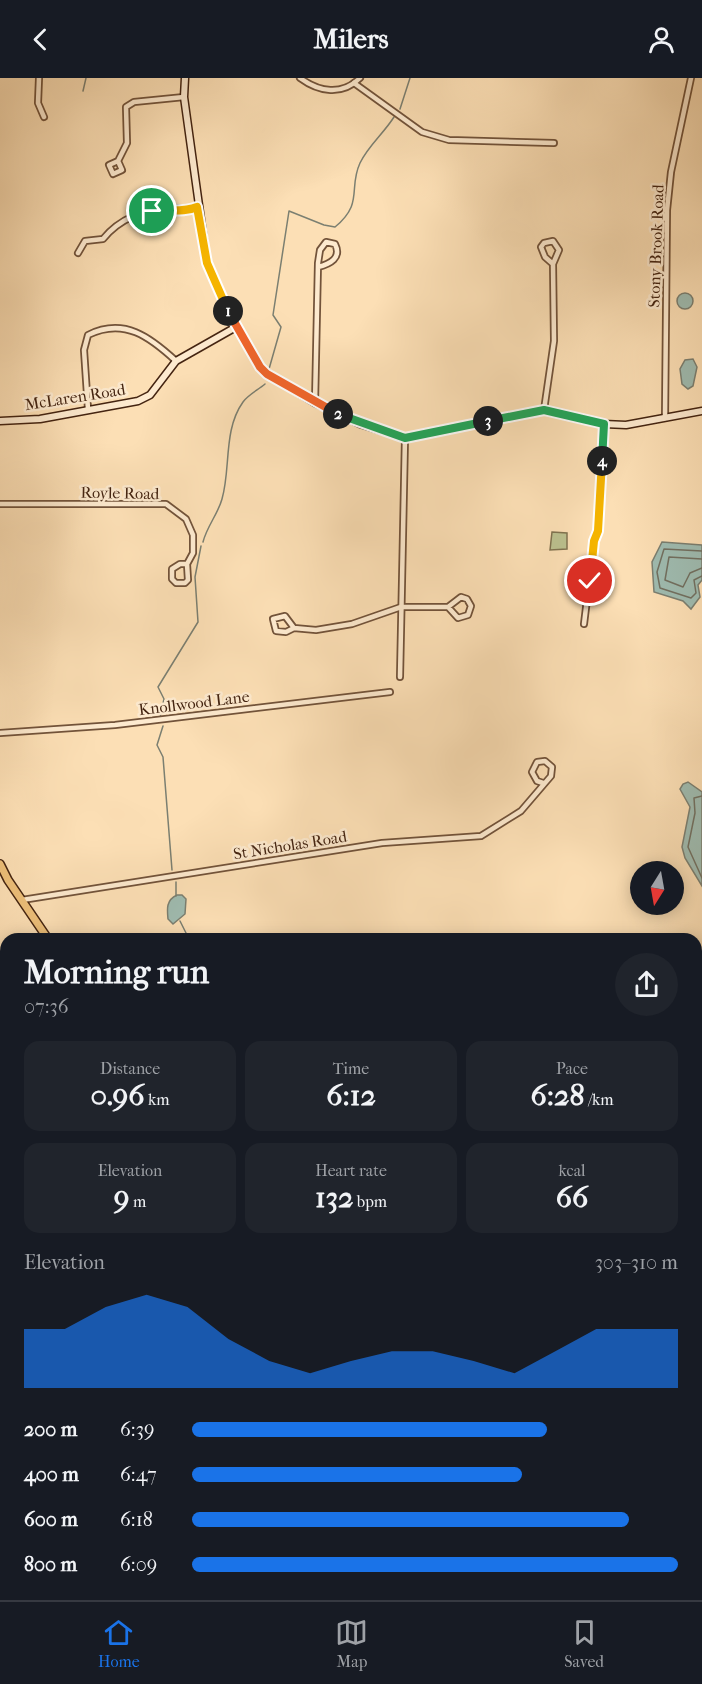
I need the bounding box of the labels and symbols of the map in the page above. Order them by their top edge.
street label: Stony Brook Road [644,184,668,308]
pin [126,185,177,236]
pin: 1 [213,296,243,326]
street label: McLaren Road [23,380,127,414]
pin: 2 [323,399,353,429]
pin: 3 [473,406,503,436]
pin: 4 [587,446,617,476]
street label: Royle Road [80,483,160,503]
pin [564,555,615,606]
street label: Knollwood Lane [137,687,251,719]
street label: St Nicholas Road [232,827,348,863]
north arrow [630,861,684,915]

